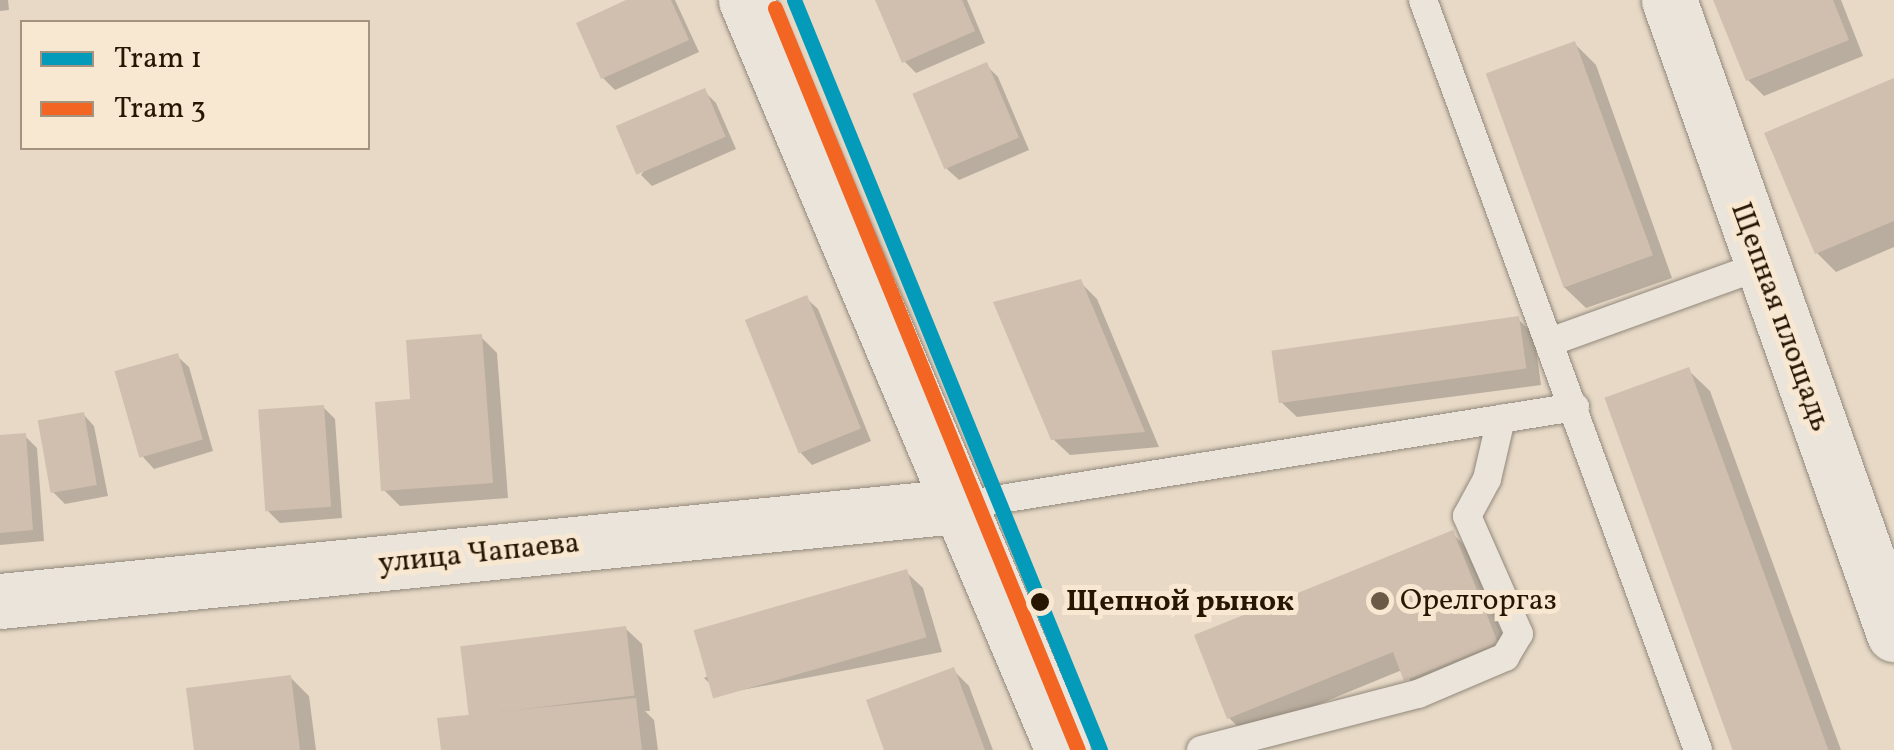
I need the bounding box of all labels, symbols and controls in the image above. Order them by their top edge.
legend [20,20,370,150]
text: Tram 1 [114,38,202,80]
text: Tram 3 [114,88,206,130]
street label: Щепная площадь [1722,198,1838,436]
street label: улица Чапаева [377,526,581,582]
place label: Орелгоргаз [1400,583,1557,619]
place label: Щепной рынок [1066,584,1294,620]
marker: Щепной рынок [1023,585,1057,619]
marker: Орелгоргаз [1369,590,1391,612]

